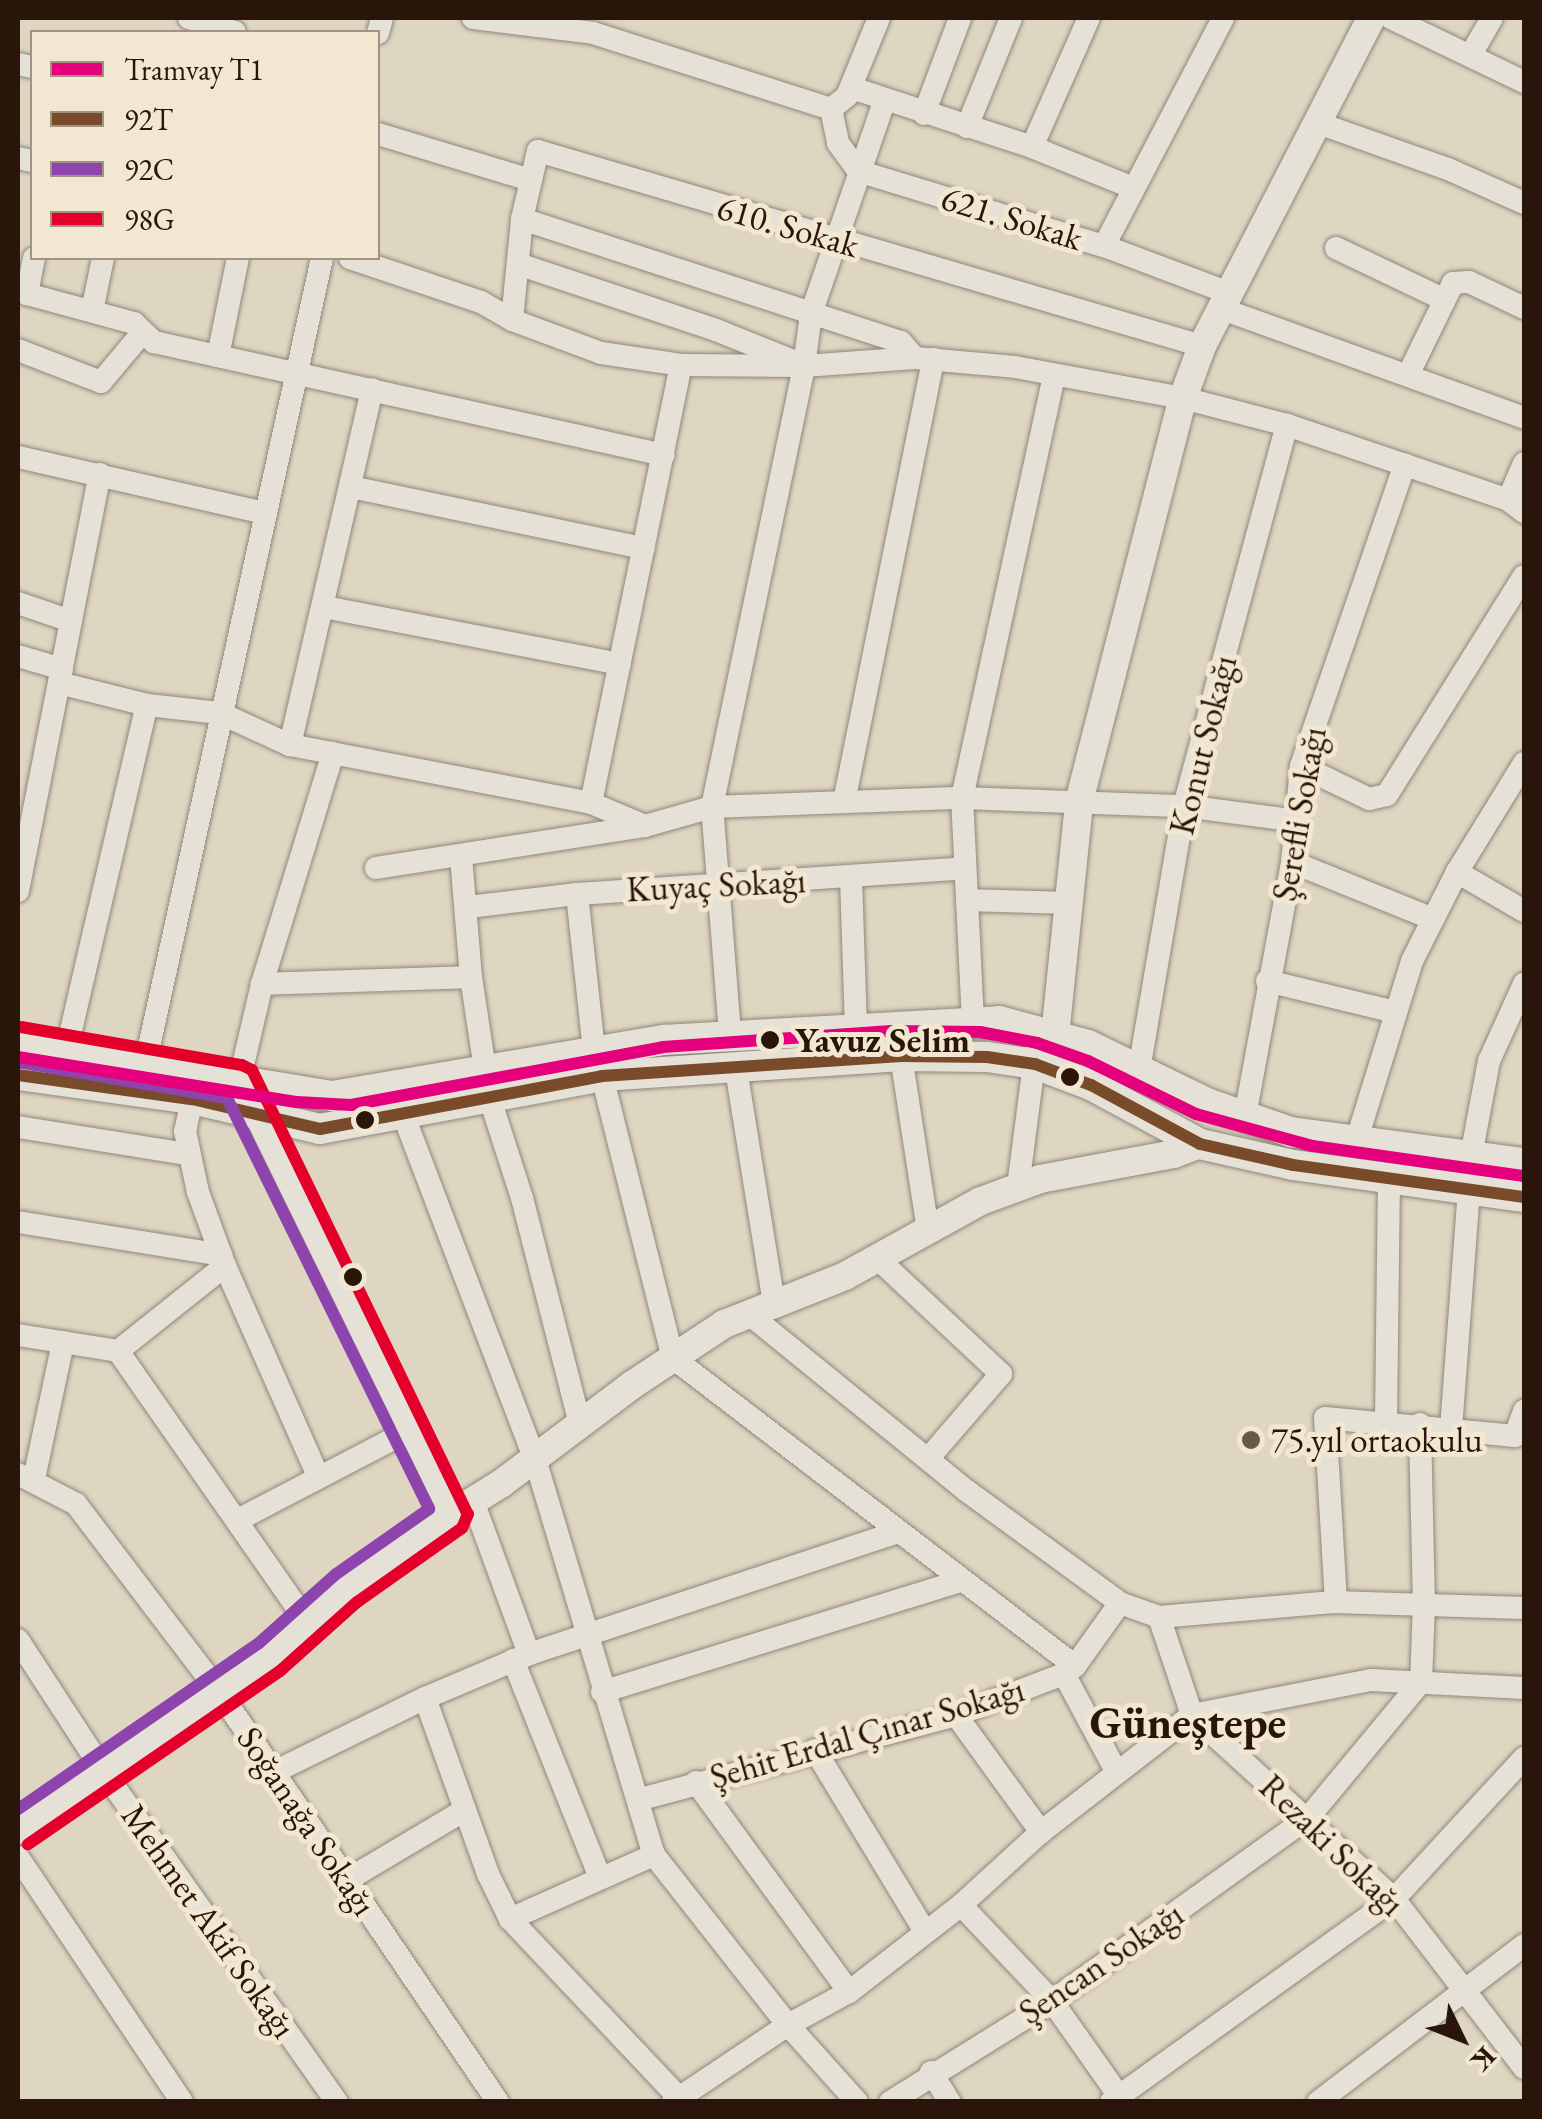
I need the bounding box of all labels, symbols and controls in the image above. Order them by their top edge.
legend [30,30,380,260]
text: Tramvay T1 [124,50,264,89]
text: 92T [124,100,173,139]
text: 92C [124,150,174,189]
street label: 621. Sokak [936,177,1088,259]
street label: 610. Sokak [712,186,864,266]
text: 98G [124,200,175,239]
street label: Konut Sokağı [1160,651,1246,839]
street label: Şerefli Sokağı [1263,724,1335,904]
street label: Kuyaç Sokağı [625,859,807,911]
place label: Yavuz Selim [795,1019,970,1061]
marker: Yavuz Selim [754,1024,786,1056]
unlabelled marker [1060,1067,1080,1087]
unlabelled marker [355,1110,375,1130]
unlabelled marker [343,1267,363,1287]
place label: 75.yıl ortaokulu [1271,1419,1483,1461]
marker: 75.yıl ortaokulu [1240,1429,1262,1451]
street label: Şehit Erdal Çınar Sokağı [705,1668,1029,1798]
district label: Güneştepe [1090,1696,1286,1750]
street label: Soğanağa Sokağı [228,1719,386,1923]
street label: Rezaki Sokağı [1251,1766,1413,1924]
street label: Mehmet Akif Sokağı [113,1796,305,2046]
street label: Şencan Sokağı [1011,1893,1191,2033]
north arrow [1412,1989,1512,2089]
text: K [1463,2039,1504,2080]

